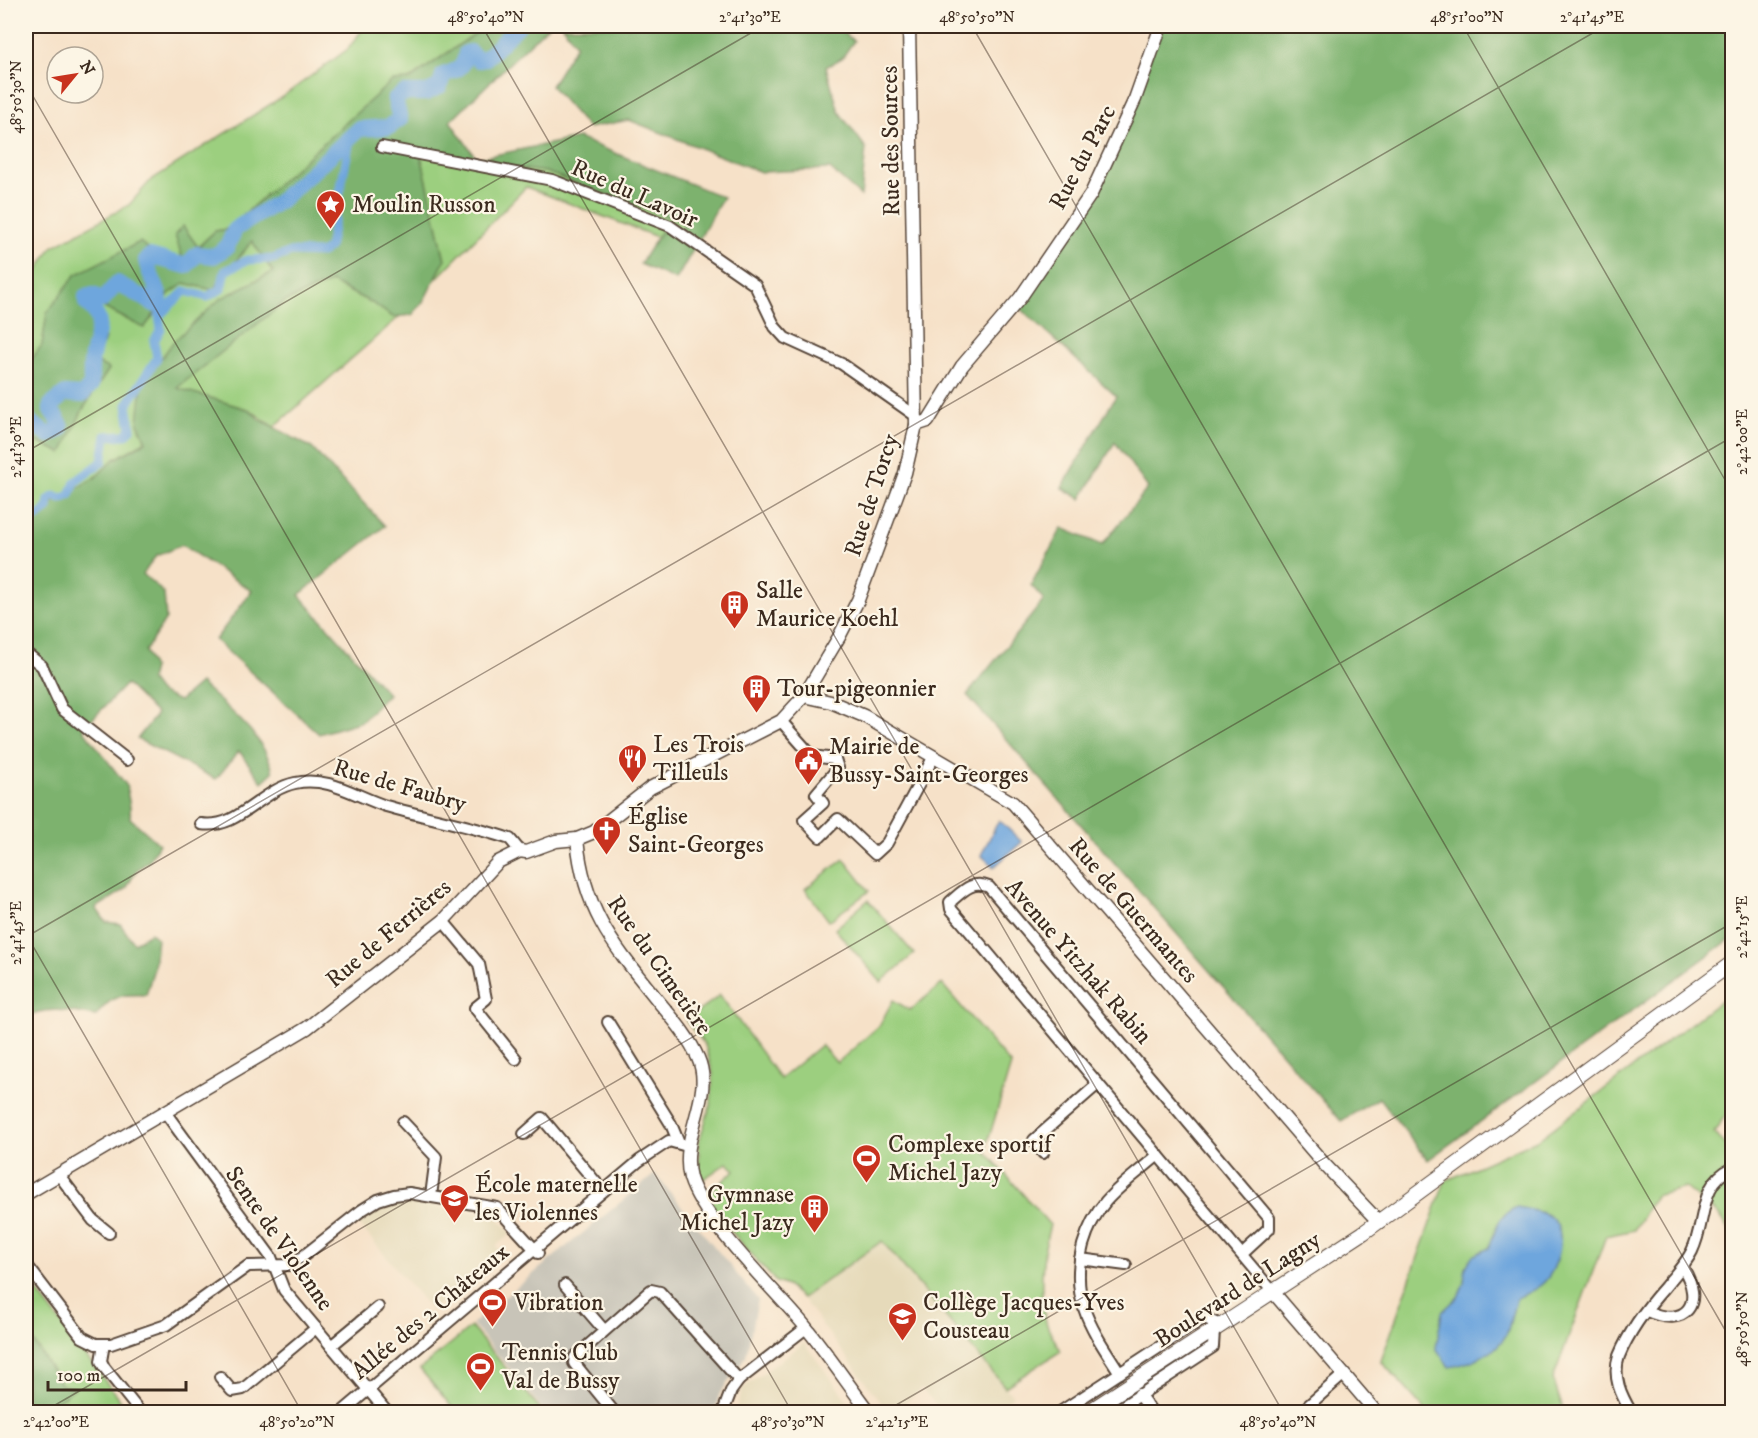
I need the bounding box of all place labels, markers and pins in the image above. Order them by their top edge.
place icon: Moulin Russon [315,188,347,230]
place label: Moulin Russon [352,190,496,220]
place label: Salle Maurice Koehl [756,576,899,634]
building icon: Salle Maurice Koehl [719,588,751,630]
building icon: Tour-pigeonnier [740,672,772,714]
place label: Tour-pigeonnier [777,674,936,704]
place label: Les Trois Tilleuls [653,730,744,788]
place label: Mairie de Bussy-Saint-Georges [829,732,1029,790]
restaurant icon: Les Trois Tilleuls [616,742,648,784]
public building icon: Mairie de Bussy-Saint-Georges [792,744,824,786]
place label: Église Saint-Georges [628,802,764,860]
church icon: Église Saint-Georges [591,814,623,856]
place label: Complexe sportif Michel Jazy [888,1130,1055,1188]
sports icon: Complexe sportif Michel Jazy [851,1142,883,1184]
place label: École maternelle les Violennes [475,1170,638,1228]
place label: Gymnase Michel Jazy [680,1180,795,1238]
school or university icon: École maternelle les Violennes [438,1182,470,1224]
building icon: Gymnase Michel Jazy [799,1192,831,1234]
sports icon: Vibration [477,1286,509,1328]
place label: Vibration [513,1288,604,1318]
place label: Collège Jacques-Yves Cousteau [923,1288,1124,1346]
school or university icon: Collège Jacques-Yves Cousteau [886,1300,918,1342]
place label: Tennis Club Val de Bussy [501,1338,620,1396]
sports icon: Tennis Club Val de Bussy [465,1350,497,1392]

